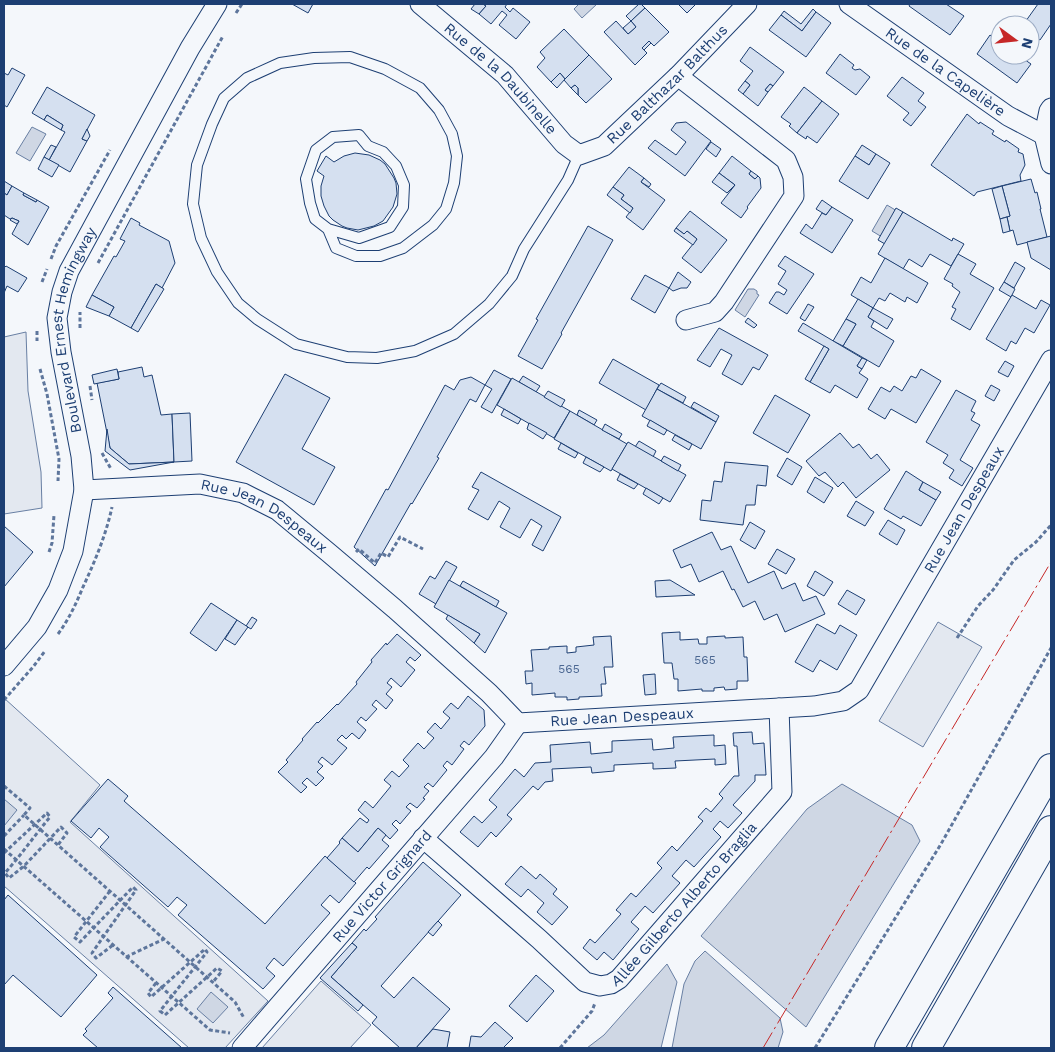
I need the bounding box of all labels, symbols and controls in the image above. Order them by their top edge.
north arrow [990,15,1040,65]
street label: Rue de la Daubinelle [440,19,561,138]
street label: Rue Balthazar Balthus [603,21,731,148]
street label: Rue de la Capelière [882,24,1009,120]
text: N [1018,36,1037,50]
street label: Boulevard Ernest Hemingway [48,224,100,435]
street label: Rue Jean Despeaux [920,443,1008,576]
street label: Rue Jean Despeaux [199,475,331,557]
house number: 565 [694,653,716,667]
house number: 565 [558,662,580,676]
street label: Rue Jean Despeaux [550,704,694,730]
street label: Allée Gilberto Alberto Braglia [608,818,761,990]
street label: Rue Victor Grignard [329,826,436,946]

